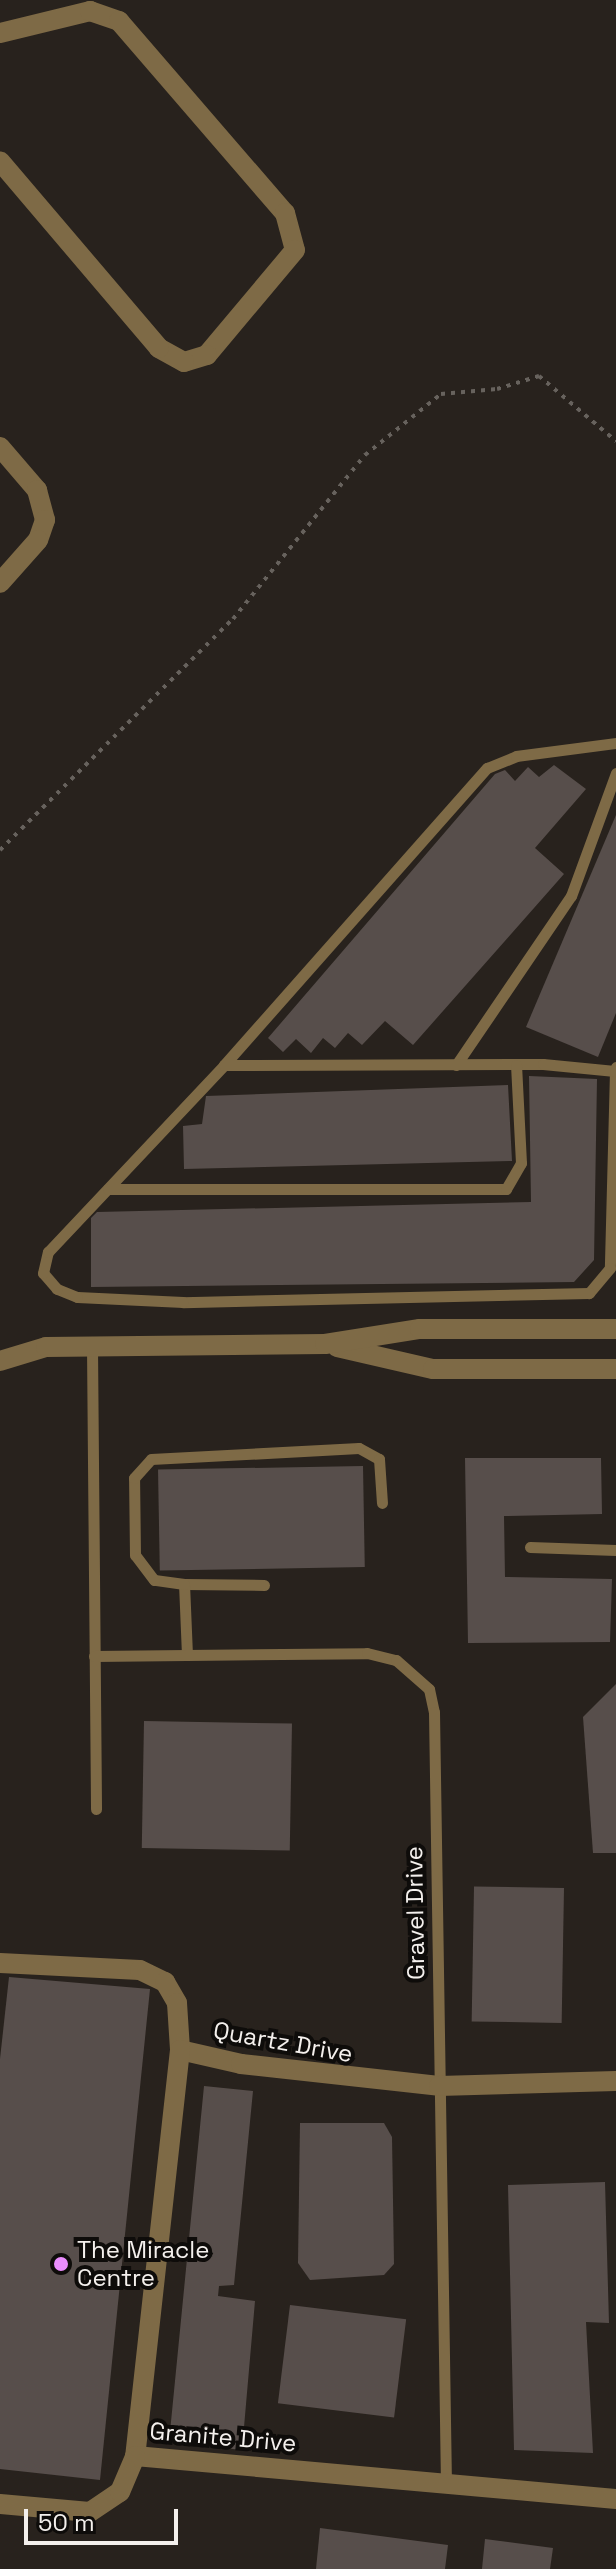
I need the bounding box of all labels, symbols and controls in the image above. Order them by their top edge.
street label: Gravel Drive [399,1846,431,1980]
street label: Quartz Drive [211,2016,355,2068]
place label: The Miracle Centre [77,2236,209,2292]
marker: The Miracle Centre [52,2255,70,2273]
street label: Granite Drive [148,2416,298,2458]
scale bar [28,2493,182,2543]
text: 50 m [38,2507,95,2538]

